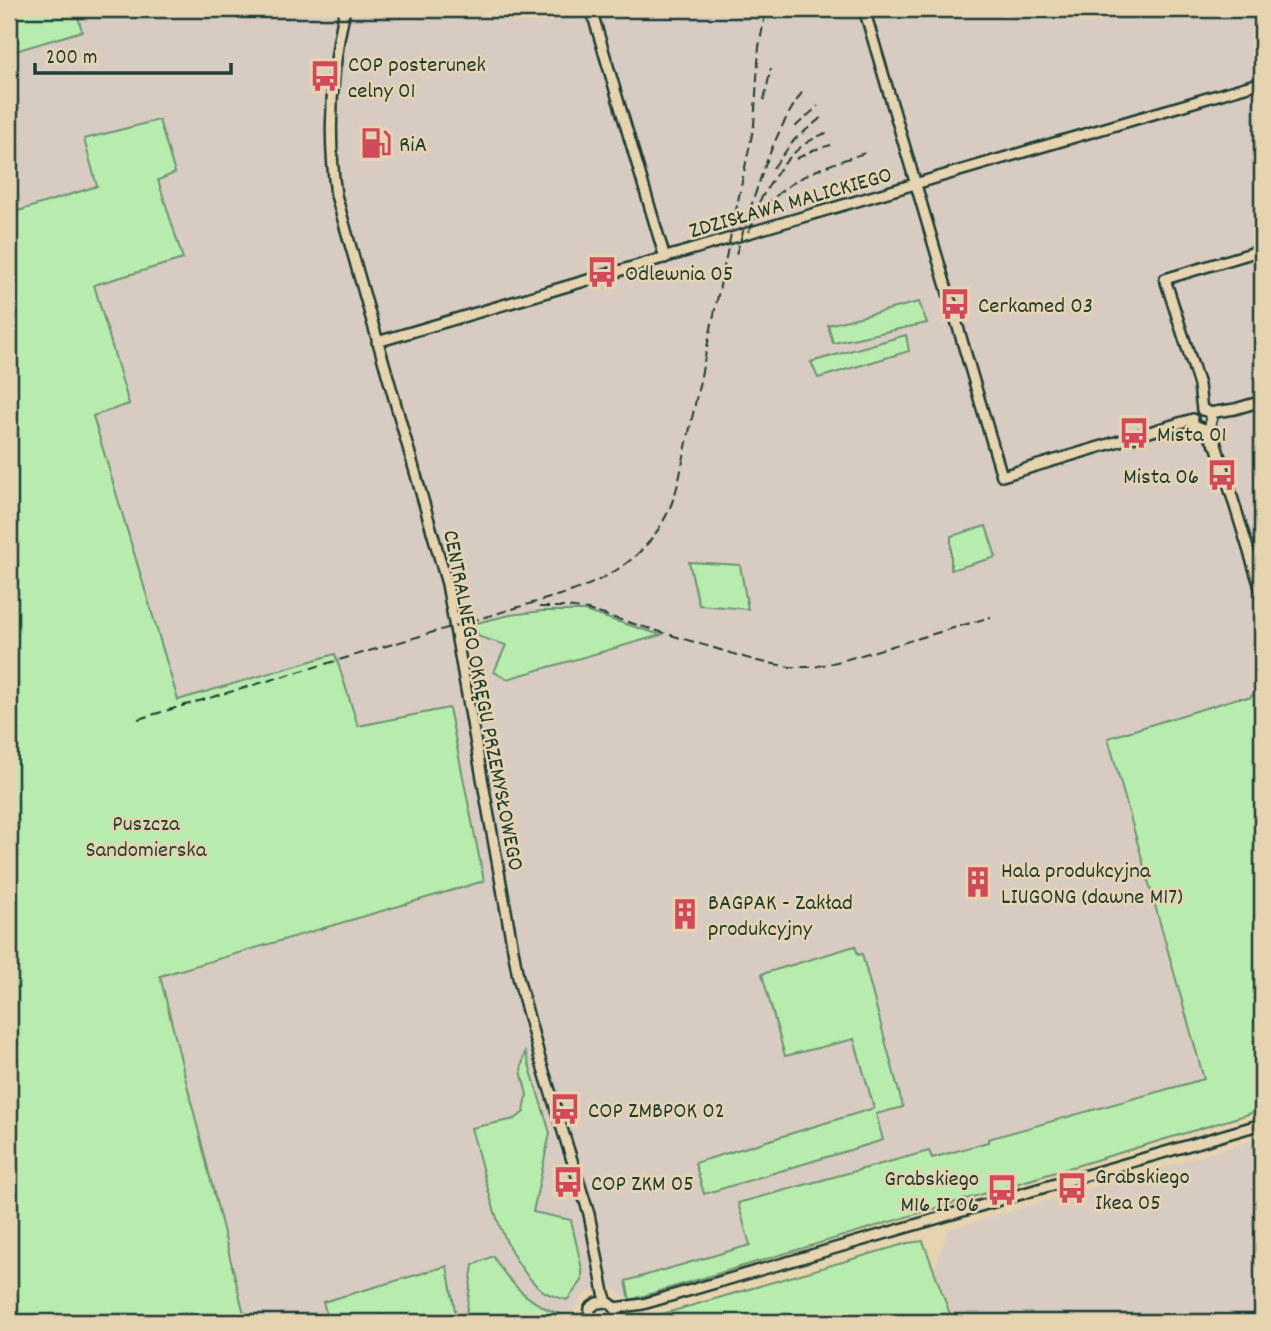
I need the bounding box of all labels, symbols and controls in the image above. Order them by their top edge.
scale bar [35,32,231,76]
text: 200 m [46,44,97,74]
place label: COP posterunek celny 01 [348,50,486,109]
bus stop icon: COP posterunek celny 01 [308,59,342,93]
fuel station icon: RiA [359,126,393,160]
place label: RiA [399,130,427,163]
street label: ZDZISŁAWA MALICKIEGO [686,160,896,249]
bus stop icon: Odlewnia 05 [585,255,619,289]
place label: Odlewnia 05 [625,259,733,292]
bus stop icon: Cerkamed 03 [938,287,972,321]
place label: Cerkamed 03 [978,291,1093,324]
bus stop icon: Mista 01 [1117,416,1151,450]
place label: Mista 01 [1157,420,1226,453]
bus stop icon: Mista 06 [1205,458,1239,492]
place label: Mista 06 [1123,462,1199,495]
street label: CENTRALNEGO OKRĘGU PRZEMYSŁOWEGO [432,527,531,874]
park label: Puszcza Sandomierska [85,809,208,868]
place label: Hala produkcyjna LIUGONG (dawne M17) [1001,856,1183,915]
building icon: Hala produkcyjna LIUGONG (dawne M17) [961,865,995,899]
place label: BAGPAK - Zakład produkcyjny [708,888,853,947]
building icon: BAGPAK - Zakład produkcyjny [668,897,702,931]
bus stop icon: COP ZMBPOK 02 [548,1092,582,1126]
place label: COP ZMBPOK 02 [588,1096,725,1129]
place label: Grabskiego Ikea 05 [1095,1162,1190,1221]
place label: Grabskiego M16 II 06 [884,1164,979,1223]
bus stop icon: COP ZKM 05 [551,1165,585,1199]
place label: COP ZKM 05 [591,1169,694,1202]
bus stop icon: Grabskiego Ikea 05 [1055,1171,1089,1205]
bus stop icon: Grabskiego M16 II 06 [985,1173,1019,1207]

